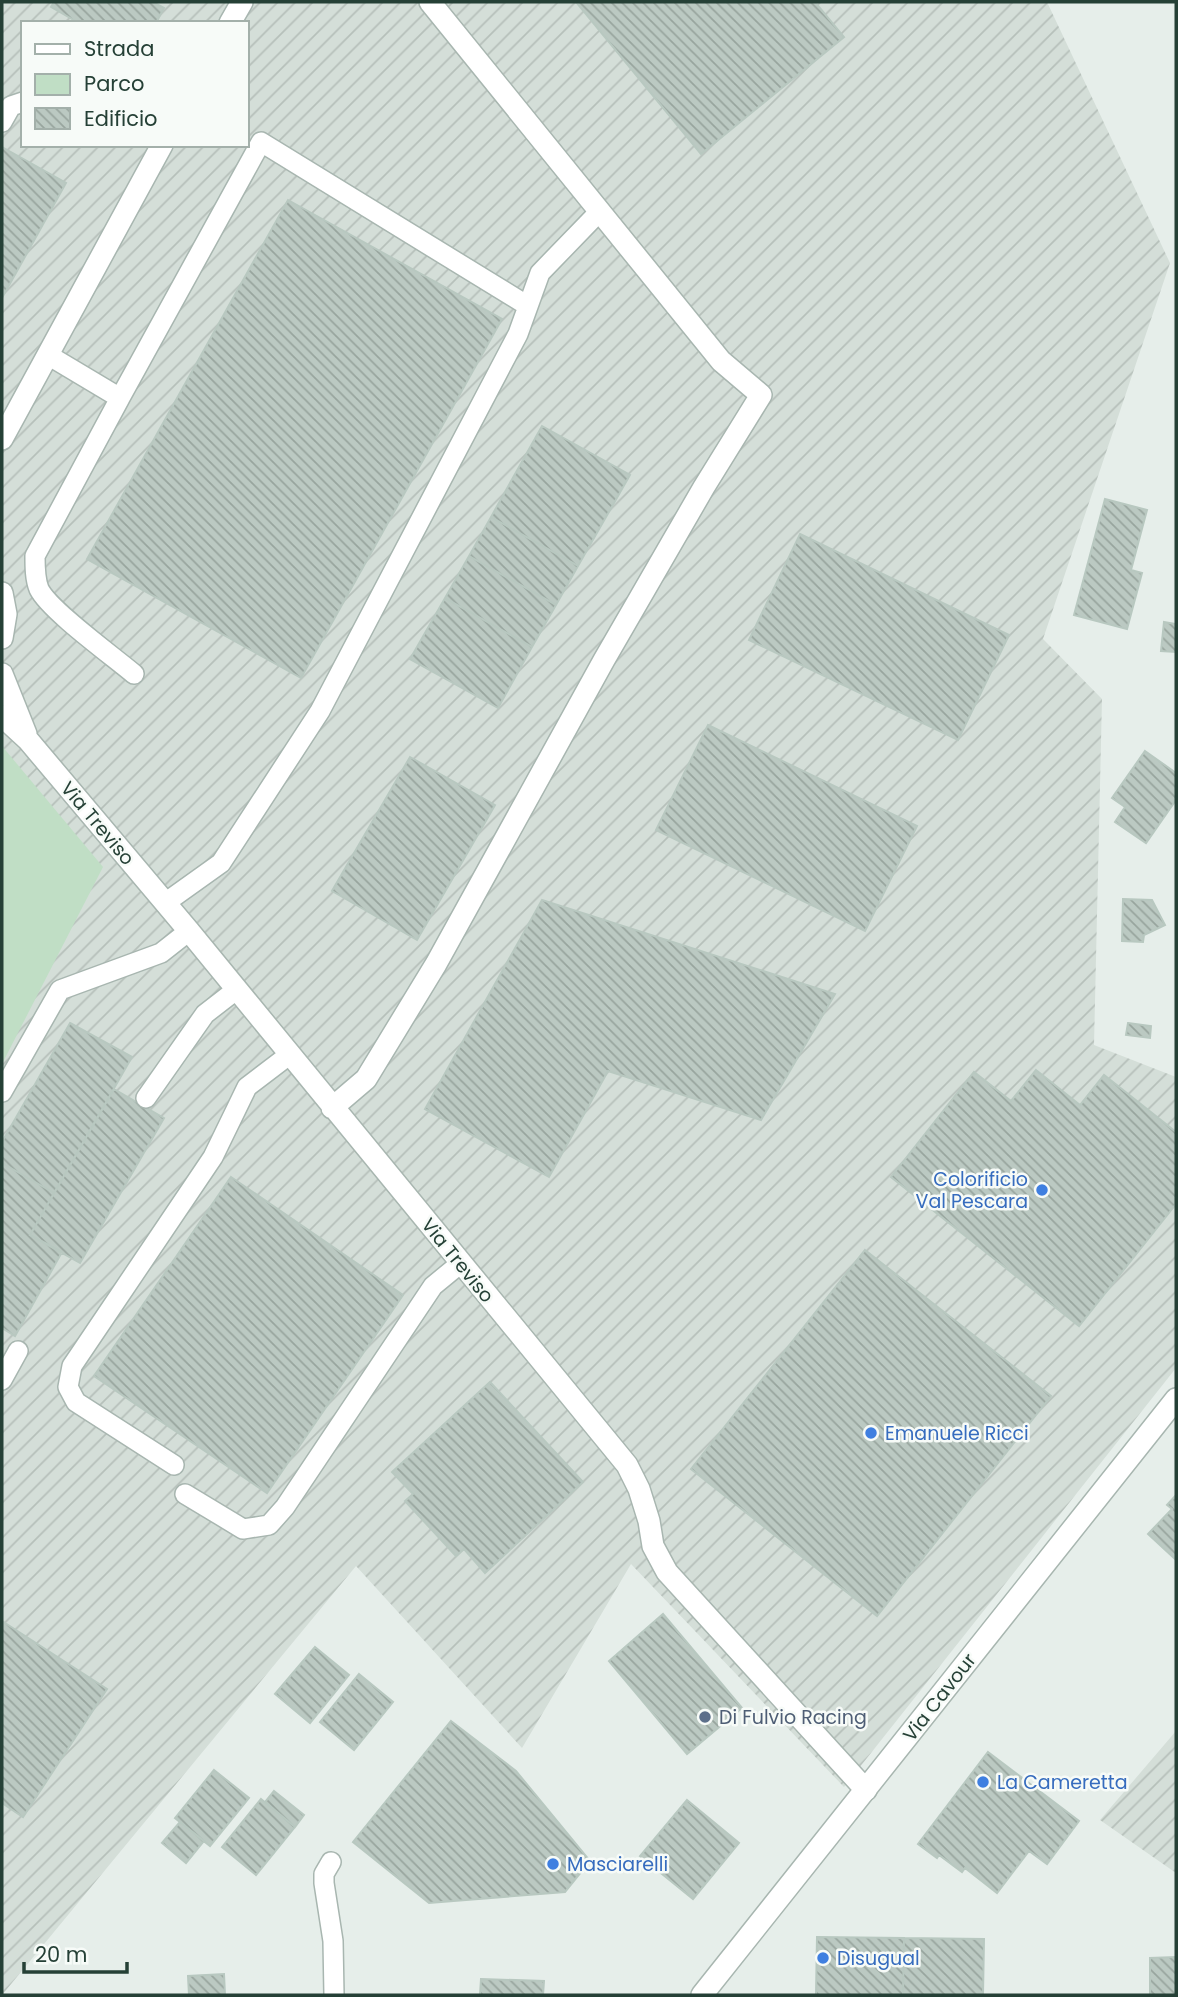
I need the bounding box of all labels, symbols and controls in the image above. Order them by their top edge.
legend [21,21,248,147]
text: Strada [84,34,154,63]
text: Parco [84,69,144,98]
text: Edificio [84,104,158,133]
street label: Via Treviso [54,776,141,871]
place label: Colorificio Val Pescara [916,1166,1028,1215]
marker: Colorificio Val Pescara [1034,1182,1050,1198]
street label: Via Treviso [415,1212,500,1308]
place label: Emanuele Ricci [885,1420,1029,1447]
marker: Emanuele Ricci [863,1425,879,1441]
street label: Via Cavour [896,1648,982,1747]
place label: Di Fulvio Racing [719,1704,867,1731]
marker: Di Fulvio Racing [697,1709,713,1725]
place label: La Cameretta [997,1769,1128,1796]
marker: La Cameretta [975,1774,991,1790]
place label: Masciarelli [567,1851,668,1878]
marker: Masciarelli [545,1856,561,1872]
scale bar [24,1930,128,1974]
text: 20 m [35,1940,88,1969]
place label: Disugual [837,1945,920,1972]
marker: Disugual [815,1950,831,1966]

